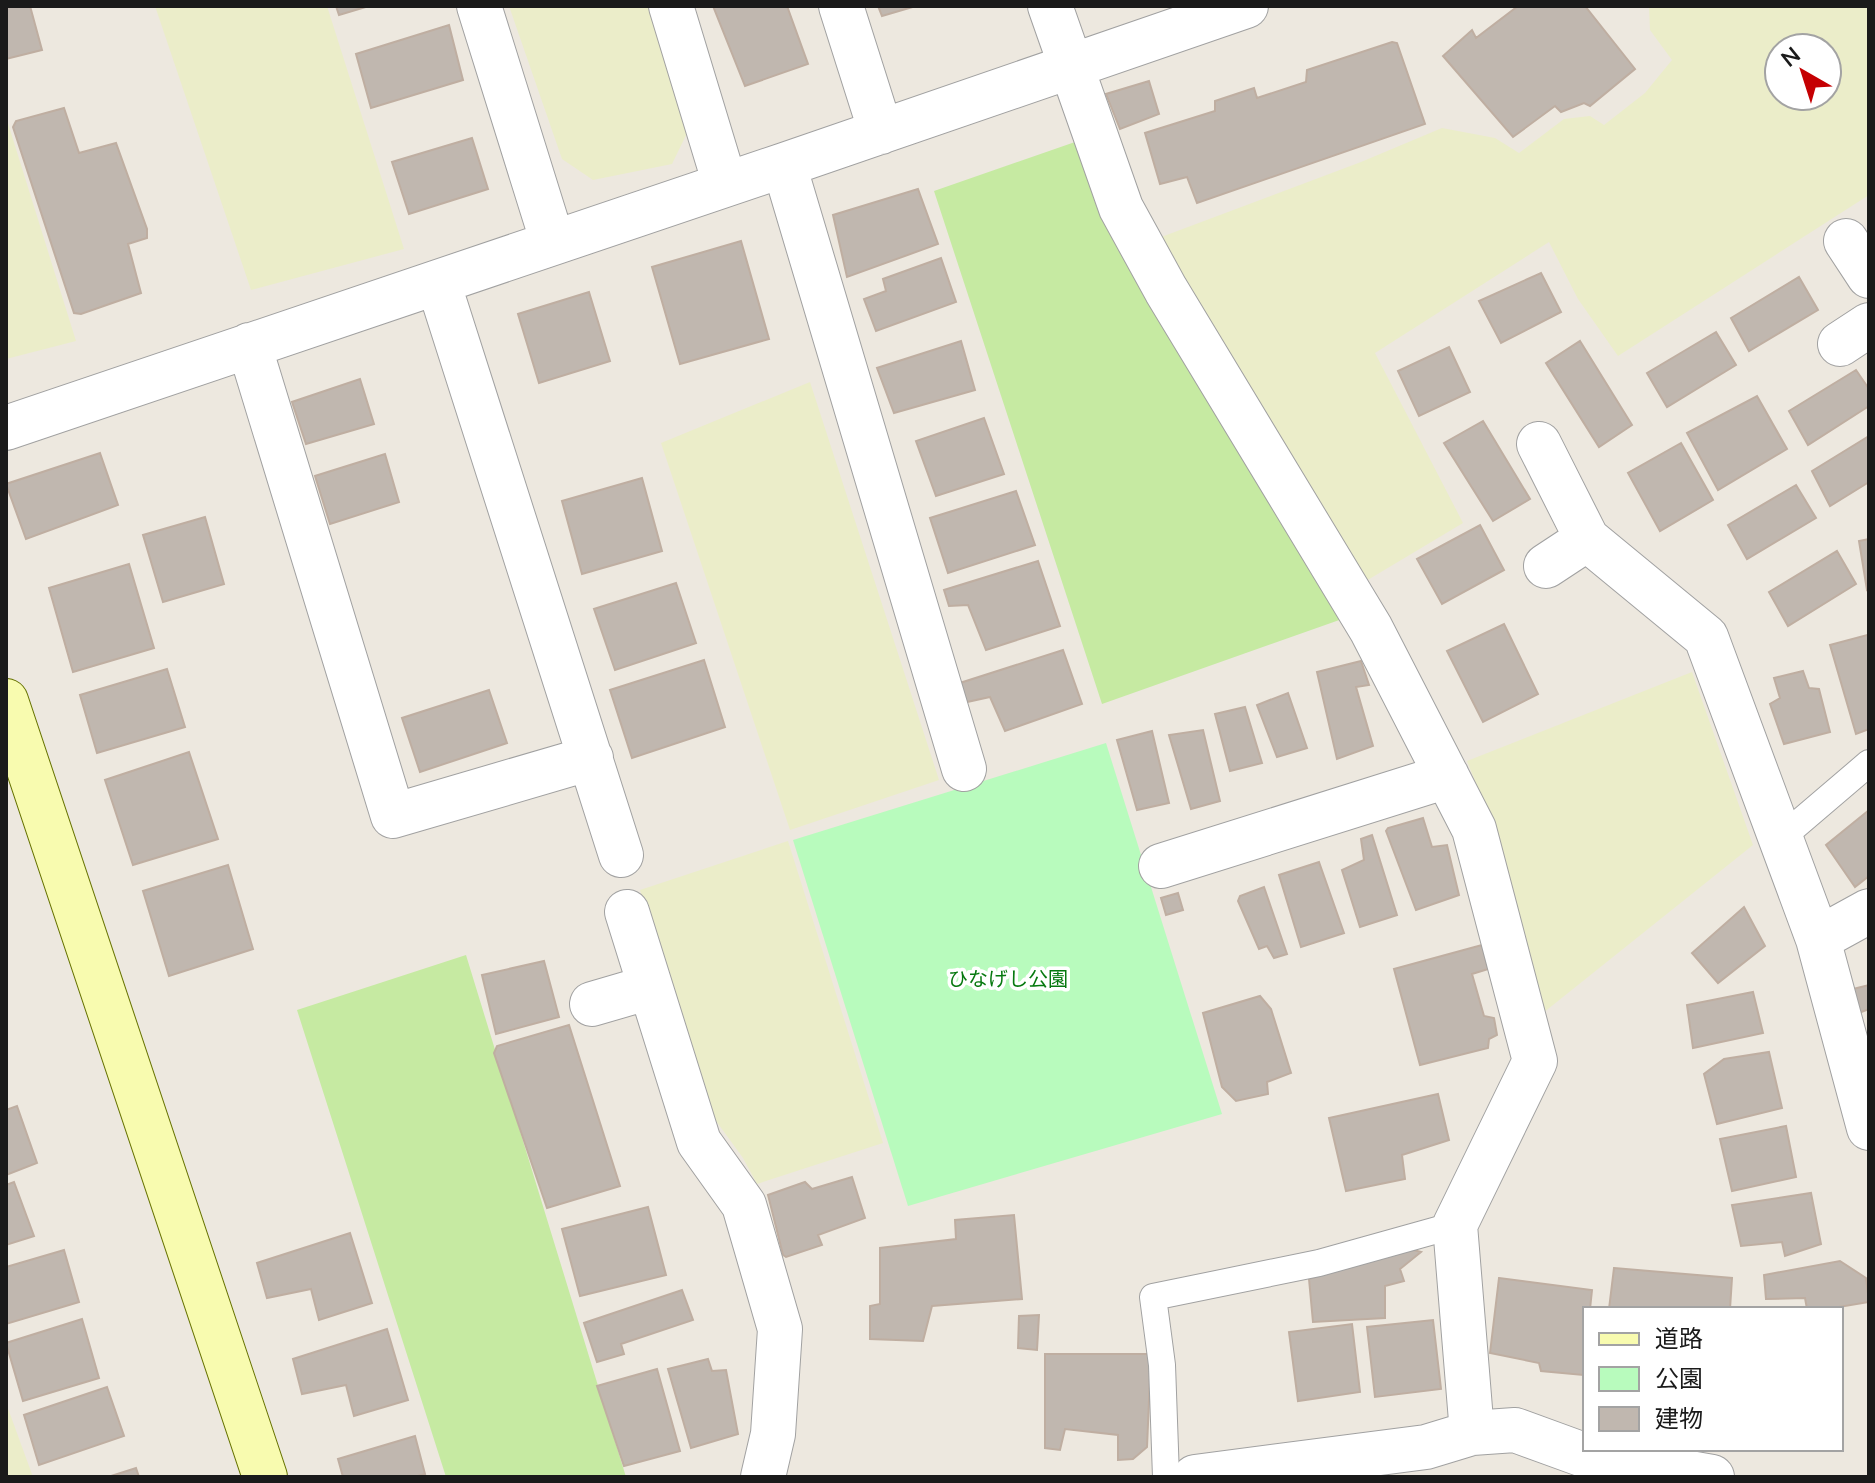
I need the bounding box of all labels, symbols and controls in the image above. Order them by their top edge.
north arrow [1763,32,1843,112]
text: N [1775,40,1806,73]
park label: ひなげし公園 [948,966,1068,991]
legend [1583,1307,1843,1451]
text: 道路 [1655,1323,1703,1353]
text: 公園 [1655,1363,1703,1393]
text: 建物 [1655,1403,1703,1433]

